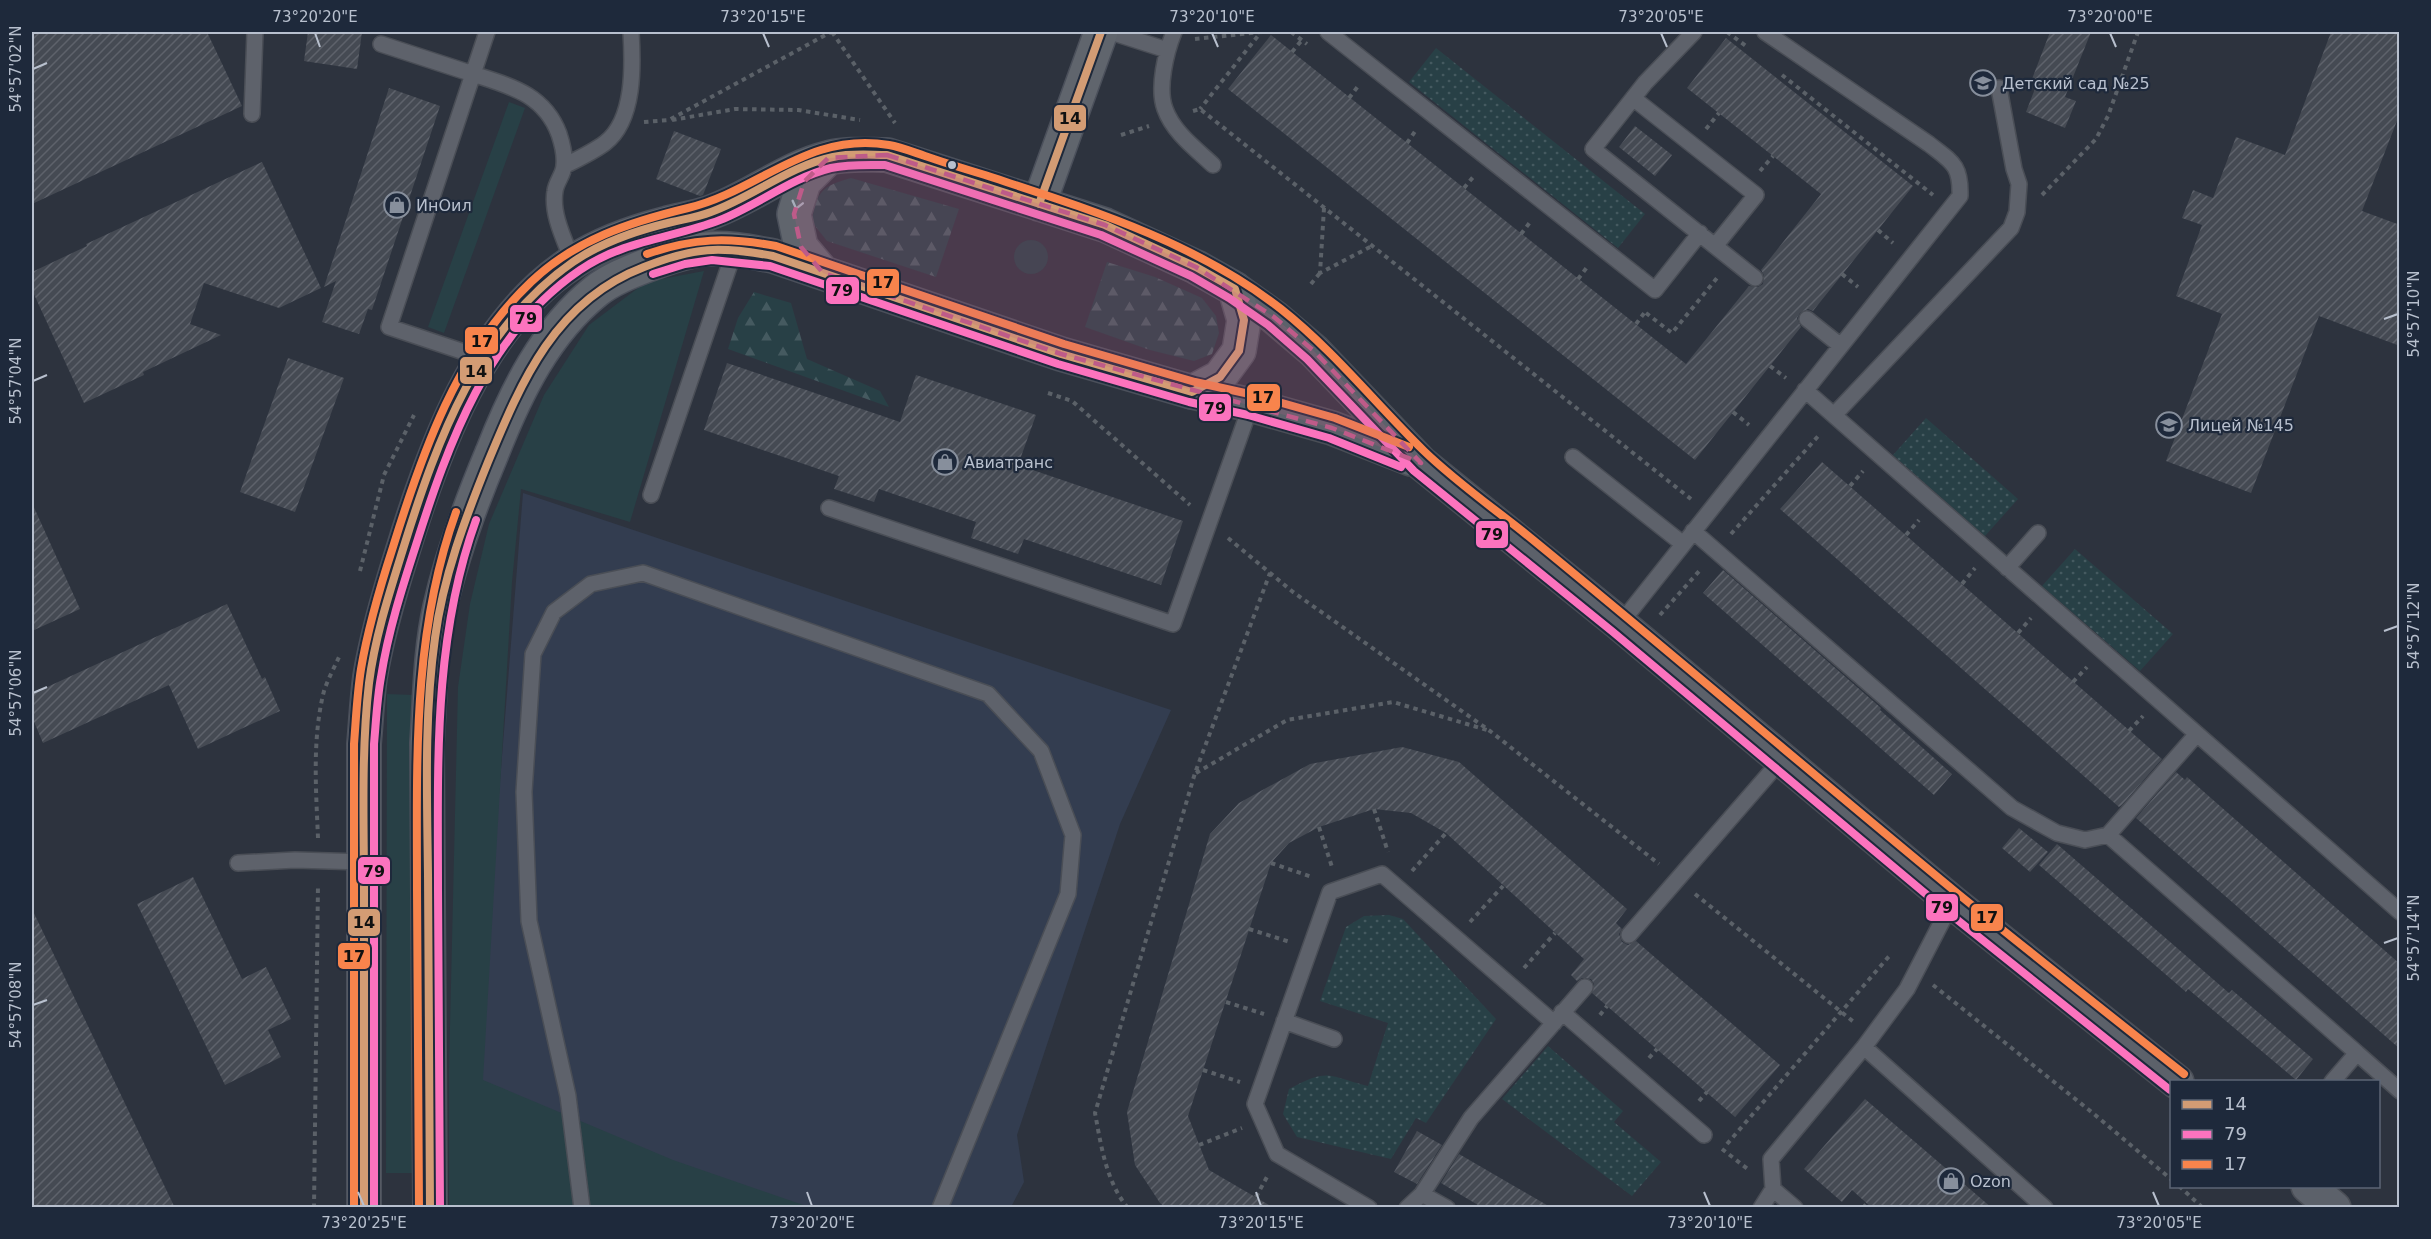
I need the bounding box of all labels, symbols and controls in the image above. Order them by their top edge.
text: 73°20'20"E [272,8,358,26]
text: 73°20'15"E [720,8,806,26]
text: 73°20'10"E [1169,8,1255,26]
text: 73°20'05"E [1618,8,1704,26]
text: 73°20'00"E [2067,8,2153,26]
text: 54°57'02"N [7,25,25,113]
school or university icon: Детский сад №25 [1968,68,1998,98]
place label: Детский сад №25 [2002,74,2150,93]
line badge: 14 [1053,104,1087,132]
text: 14 [1059,109,1081,128]
unlabelled marker [946,159,958,171]
shop icon: ИнОил [382,190,412,220]
place label: ИнОил [416,196,472,215]
one-way arrow [792,200,805,210]
line badge: 17 [866,268,900,297]
text: 54°57'10"N [2405,270,2423,358]
text: 17 [872,273,894,292]
line badge: 79 [825,276,860,305]
text: 79 [831,281,853,300]
line badge: 79 [509,304,543,333]
text: 79 [515,309,537,328]
line badge: 17 [464,326,499,355]
text: 17 [471,332,493,351]
text: 54°57'04"N [7,337,25,425]
line badge: 14 [459,356,493,385]
text: 14 [465,362,487,381]
line badge: 17 [1246,383,1281,412]
text: 17 [1252,388,1274,407]
line badge: 79 [1198,393,1232,422]
text: 79 [1204,399,1226,418]
school or university icon: Лицей №145 [2154,410,2184,440]
place label: Лицей №145 [2188,416,2294,435]
shop icon: Авиатранс [930,447,960,477]
place label: Авиатранс [964,453,1053,472]
line badge: 79 [1475,520,1509,549]
text: 79 [1481,525,1503,544]
text: 54°57'12"N [2405,582,2423,670]
text: 54°57'06"N [7,649,25,737]
line badge: 79 [357,856,391,885]
text: 79 [363,862,385,881]
line badge: 79 [1925,893,1959,922]
text: 54°57'14"N [2405,894,2423,982]
text: 79 [1931,898,1953,917]
line badge: 17 [1970,903,2004,932]
line badge: 14 [347,908,381,937]
text: 17 [1976,908,1998,927]
text: 14 [353,913,375,932]
line badge: 17 [337,942,371,970]
text: 17 [343,947,365,966]
text: 54°57'08"N [7,961,25,1049]
legend [2170,1080,2380,1188]
text: 14 [2224,1093,2247,1114]
text: 79 [2224,1123,2247,1144]
text: 17 [2224,1153,2247,1174]
shop icon: Ozon [1936,1166,1966,1196]
place label: Ozon [1970,1172,2011,1191]
text: 73°20'25"E [321,1214,407,1232]
text: 73°20'20"E [769,1214,855,1232]
text: 73°20'15"E [1218,1214,1304,1232]
text: 73°20'10"E [1667,1214,1753,1232]
text: 73°20'05"E [2116,1214,2202,1232]

